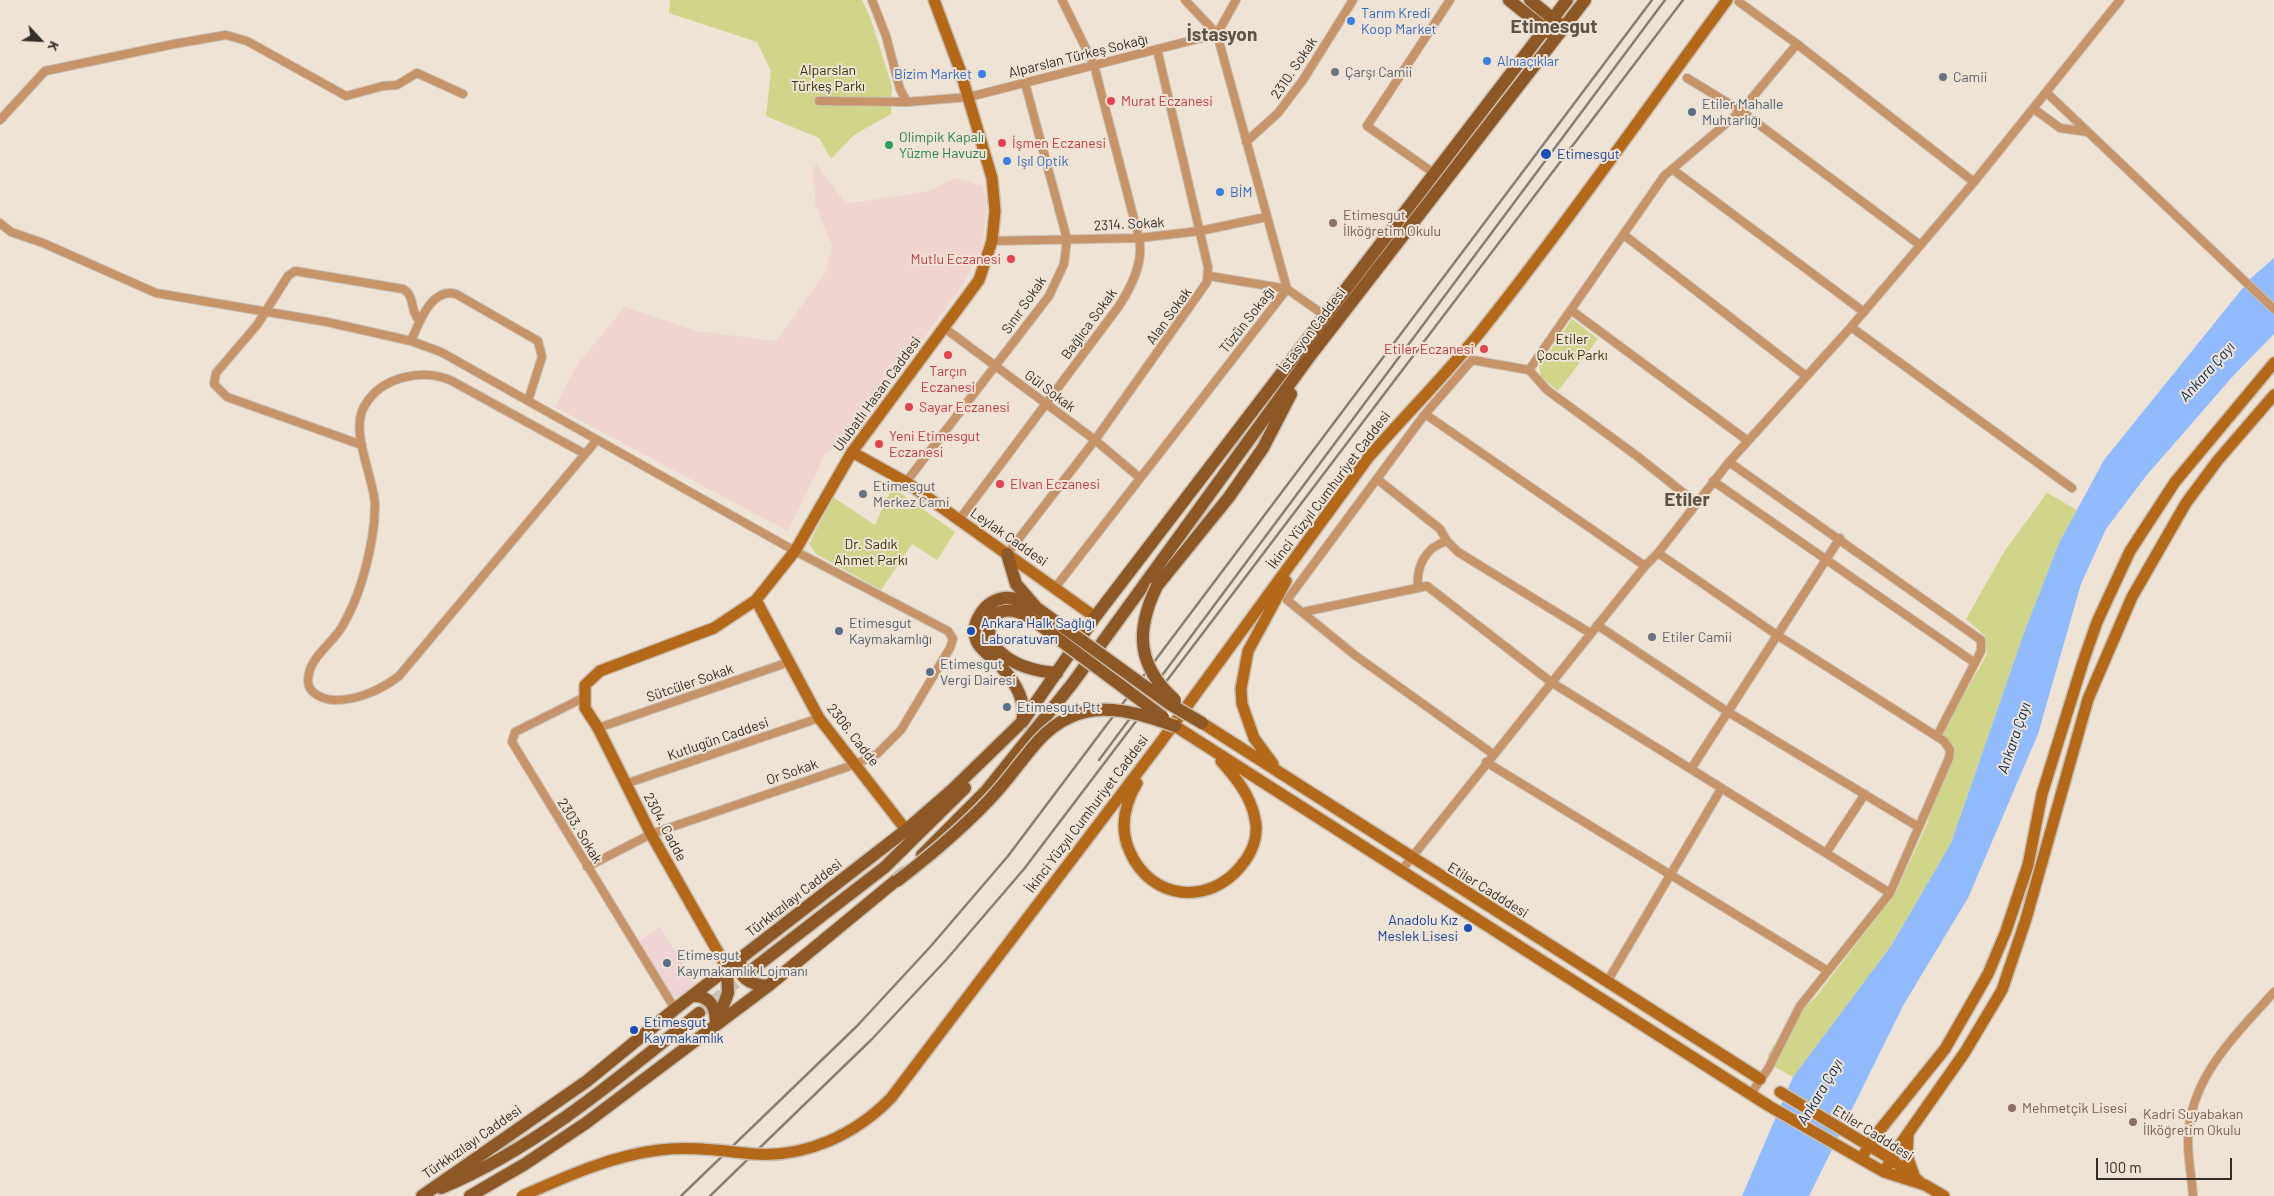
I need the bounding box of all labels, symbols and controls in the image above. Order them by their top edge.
place label: Tarım Kredi Koop Market [1361,5,1437,38]
north arrow [15,15,65,65]
marker: Tarım Kredi Koop Market [1345,15,1357,27]
district label: Etimesgut [1511,16,1597,38]
district label: İstasyon [1187,24,1257,46]
street label: Alparslan Türkeş Sokağı [1007,31,1149,81]
street label: 2310. Sokak [1267,34,1321,102]
text: K [44,39,64,54]
place label: Alnıaçıklar [1497,53,1559,69]
marker: Alnıaçıklar [1481,55,1493,67]
park label: Alparslan Türkeş Parkı [791,62,865,94]
place label: Çarşı Camii [1345,64,1412,80]
place label: Bizim Market [894,66,972,82]
marker: Çarşı Camii [1329,66,1341,78]
marker: Bizim Market [976,68,988,80]
place label: Camii [1953,69,1987,85]
marker: Camii [1937,71,1949,83]
place label: Murat Eczanesi [1121,93,1213,109]
marker: Murat Eczanesi [1105,95,1117,107]
place label: Etiler Mahalle Muhtarlığı [1702,96,1783,128]
marker: Etiler Mahalle Muhtarlığı [1686,106,1698,118]
place label: Olimpik Kapalı Yüzme Havuzu [899,129,986,162]
place label: İşmen Eczanesi [1012,135,1106,151]
marker: İşmen Eczanesi [996,137,1008,149]
marker: Olimpik Kapalı Yüzme Havuzu [883,139,895,151]
place label: Etimesgut [1557,146,1620,162]
marker: Etimesgut [1539,147,1553,161]
place label: Işıl Optik [1017,153,1069,169]
marker: Işıl Optik [1001,155,1013,167]
place label: BİM [1230,184,1252,200]
marker: BİM [1214,186,1226,198]
place label: Etimesgut İlköğretim Okulu [1343,207,1441,240]
street label: 2314. Sokak [1093,214,1165,234]
marker: Etimesgut İlköğretim Okulu [1327,217,1339,229]
place label: Mutlu Eczanesi [911,251,1001,267]
marker: Mutlu Eczanesi [1005,253,1017,265]
street label: Sınır Sokak [998,273,1050,337]
street label: Alan Sokak [1143,284,1195,348]
street label: Tüzün Sokağı [1216,284,1278,356]
street label: İstasyon Caddesi [1275,284,1349,376]
street label: Bağlıca Sokak [1058,285,1120,363]
park label: Etiler Çocuk Parkı [1536,331,1608,364]
street label: Ulubatlı Hasan Caddesi [830,333,924,455]
water label: Ankara Çayı [2176,338,2238,406]
place label: Etiler Eczanesi [1384,341,1474,357]
marker: Etiler Eczanesi [1478,343,1490,355]
marker: Tarçın Eczanesi [942,349,954,361]
place label: Tarçın Eczanesi [921,363,975,396]
street label: Gül Sokak [1021,367,1079,415]
place label: Sayar Eczanesi [919,399,1010,415]
marker: Sayar Eczanesi [903,401,915,413]
street label: İkinci Yüzyıl Cumhuriyet Caddesi [1264,408,1394,572]
place label: Yeni Etimesgut Eczanesi [889,428,980,461]
marker: Yeni Etimesgut Eczanesi [873,438,885,450]
place label: Elvan Eczanesi [1010,476,1100,492]
place label: Etimesgut Merkez Cami [873,478,950,511]
marker: Elvan Eczanesi [994,478,1006,490]
marker: Etimesgut Merkez Cami [857,488,869,500]
district label: Etiler [1664,489,1710,511]
street label: Leylak Caddesi [967,504,1051,570]
park label: Dr. Sadık Ahmet Parkı [834,536,908,568]
place label: Etimesgut Kaymakamlığı [849,615,932,648]
place label: Ankara Halk Sağlığı Laboratuvarı [981,615,1095,648]
marker: Etimesgut Kaymakamlığı [833,625,845,637]
marker: Ankara Halk Sağlığı Laboratuvarı [965,625,977,637]
place label: Etiler Camii [1662,629,1732,645]
marker: Etiler Camii [1646,631,1658,643]
place label: Etimesgut Vergi Dairesi [940,656,1016,689]
street label: Sütcüler Sokak [644,660,736,706]
marker: Etimesgut Vergi Dairesi [924,666,936,678]
place label: Etimesgut Ptt [1017,699,1101,715]
street label: 2306. Cadde [823,700,883,770]
water label: Ankara Çayı [1993,700,2035,776]
marker: Etimesgut Ptt [1001,701,1013,713]
street label: Kutlugün Caddesi [665,714,771,764]
street label: İkinci Yüzyıl Cumhuriyet Caddesi [1022,732,1152,896]
street label: Or Sokak [764,755,820,789]
street label: 2304. Cadde [640,790,690,864]
street label: 2303. Sokak [554,795,606,867]
street label: Türkkızılayı Caddesi [743,855,845,941]
street label: Etiler Cadddesi [1445,859,1531,921]
place label: Anadolu Kız Meslek Lisesi [1378,912,1458,944]
marker: Anadolu Kız Meslek Lisesi [1462,922,1474,934]
place label: Etimesgut Kaymakamlık Lojmanı [677,947,808,980]
marker: Etimesgut Kaymakamlık Lojmanı [661,957,673,969]
place label: Etimesgut Kaymakamlık [644,1014,724,1046]
marker: Etimesgut Kaymakamlık [628,1024,640,1036]
water label: Ankara Çayı [1793,1056,1847,1128]
place label: Mehmetçik Lisesi [2022,1100,2127,1116]
street label: Türkkızılayı Caddesi [419,1102,525,1182]
street label: Etiler Cadddesi [1830,1102,1916,1164]
marker: Mehmetçik Lisesi [2006,1102,2018,1114]
place label: Kadri Suyabakan İlköğretim Okulu [2143,1106,2243,1138]
marker: Kadri Suyabakan İlköğretim Okulu [2127,1116,2139,1128]
scale bar [2099,1148,2235,1180]
text: 100 m [2104,1158,2142,1176]

